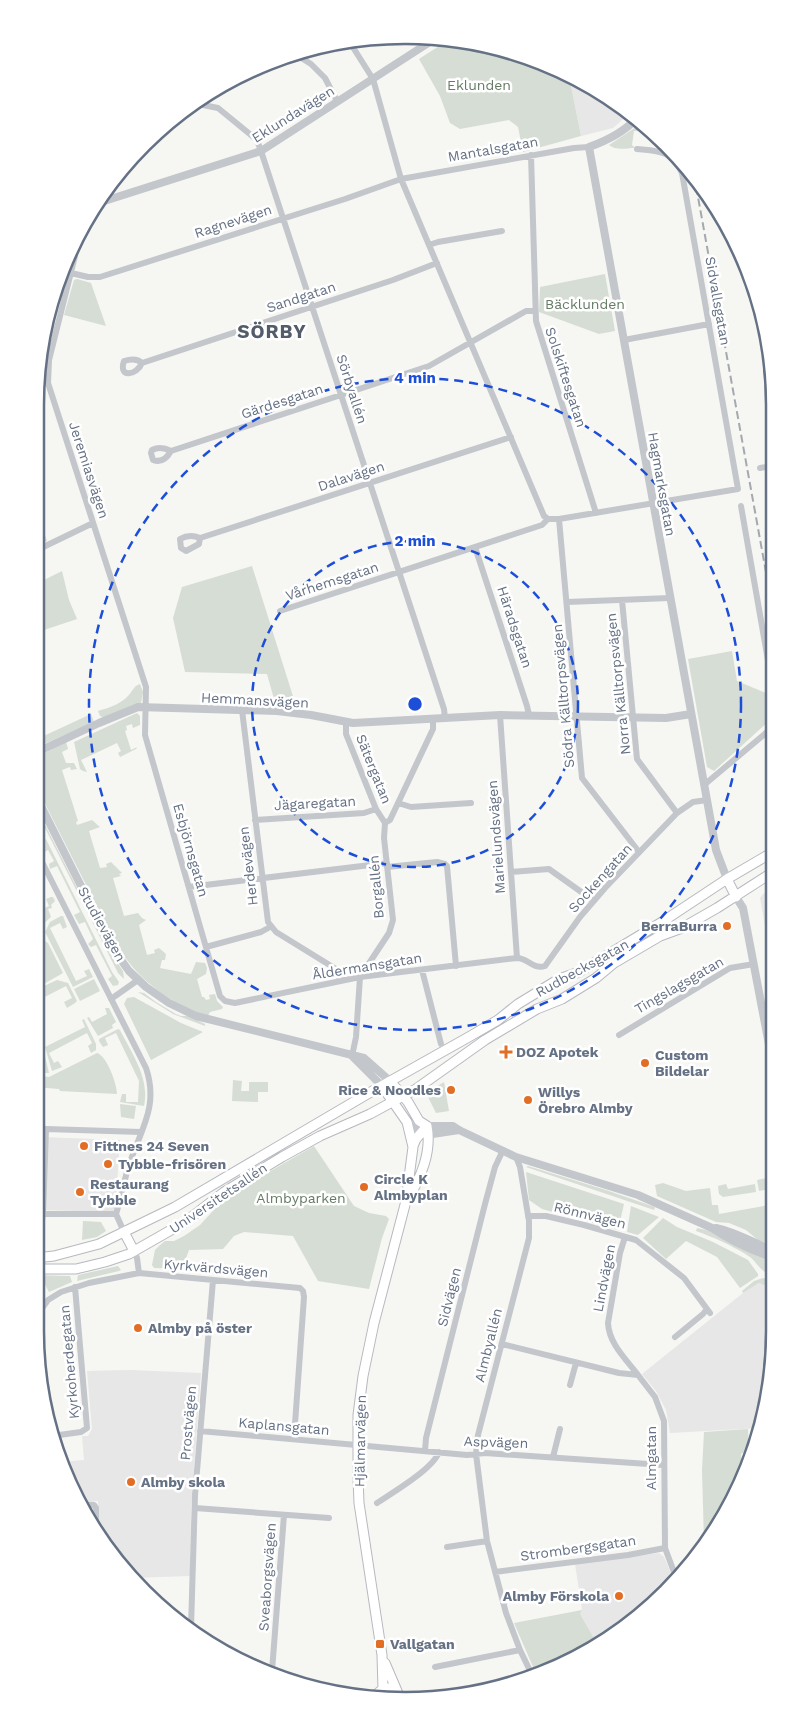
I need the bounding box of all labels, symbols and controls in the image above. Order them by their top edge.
park label: Eklunden [447,77,511,93]
street label: Eklundavägen [249,82,337,146]
street label: Mantalsgatan [447,133,539,165]
street label: Ragnevägen [192,201,274,241]
street label: Sidvallsgatan [702,255,734,347]
street label: Sandgatan [264,278,338,316]
park label: Bäcklunden [545,296,625,312]
district label: SÖRBY [237,320,307,343]
street label: Solskiftesgatan [542,325,590,429]
street label: Sörbyallén [333,352,371,426]
text: 4 min [394,369,436,387]
street label: Gärdesgatan [239,380,325,422]
street label: Jeremiasvägen [66,420,112,520]
street label: Hagmarksgatan [645,431,679,537]
street label: Dalavägen [316,458,386,494]
text: 2 min [394,532,436,550]
street label: Vårhemsgatan [283,558,381,604]
street label: Häradsgatan [494,584,536,670]
street label: Norra Källtorpsvägen [603,612,633,756]
street label: Södra Källtorpsvägen [549,623,577,769]
street label: Hemmansvägen [201,689,309,711]
centre of rings [406,695,424,713]
street label: Sätergatan [353,732,395,806]
street label: Marielundsvägen [484,780,508,894]
street label: Jägaregatan [274,793,356,813]
street label: Esbjörnsgatan [170,801,212,899]
street label: Herdevägen [235,826,261,906]
street label: Sockengatan [565,840,635,916]
street label: Borgallén [365,855,387,919]
street label: Studievägen [75,884,129,964]
place label: BerraBurra [641,918,718,934]
marker: BerraBurra [721,920,733,932]
street label: Rudbecksgatan [533,936,631,1000]
street label: Åldermansgatan [311,949,423,983]
street label: Tingslagsgatan [632,953,726,1017]
place label: DOZ Apotek [516,1044,599,1060]
marker: DOZ Apotek [500,1046,512,1058]
place label: Custom Bildelar [655,1047,709,1079]
marker: Custom Bildelar [639,1057,651,1069]
place label: Rice & Noodles [338,1082,442,1098]
marker: Rice & Noodles [445,1084,457,1096]
place label: Willys Örebro Almby [538,1084,633,1116]
marker: Willys Örebro Almby [522,1094,534,1106]
place label: Fittnes 24 Seven [94,1138,209,1154]
marker: Fittnes 24 Seven [78,1140,90,1152]
place label: Tybble-frisören [118,1156,226,1172]
marker: Tybble-frisören [102,1158,114,1170]
street label: Universitetsallén [166,1159,270,1237]
place label: Circle K Almbyplan [374,1171,448,1203]
place label: Restaurang Tybble [90,1176,169,1208]
marker: Circle K Almbyplan [358,1181,370,1193]
marker: Restaurang Tybble [74,1186,86,1198]
park label: Almbyparken [256,1190,346,1206]
street label: Rönnvägen [552,1198,628,1232]
street label: Lindvägen [590,1243,618,1313]
street label: Kyrkvärdsvägen [163,1255,269,1281]
street label: Sidvägen [434,1266,464,1328]
street label: Kyrkoherdegatan [56,1304,82,1420]
street label: Almbyallén [471,1306,505,1384]
place label: Almby på öster [148,1320,252,1336]
marker: Almby på öster [132,1322,144,1334]
street label: Prostvägen [177,1385,199,1461]
street label: Hjälmarvägen [351,1395,369,1487]
street label: Kaplansgatan [238,1414,330,1438]
street label: Almgatan [643,1426,659,1490]
street label: Aspvägen [463,1433,529,1451]
place label: Almby skola [141,1474,226,1490]
marker: Almby skola [125,1476,137,1488]
street label: Sveaborgsvägen [255,1522,279,1632]
street label: Strombergsgatan [519,1532,637,1564]
place label: Almby Förskola [503,1588,610,1604]
marker: Almby Förskola [613,1590,625,1602]
place label: Vallgatan [390,1636,455,1652]
marker: Vallgatan [374,1638,386,1650]

